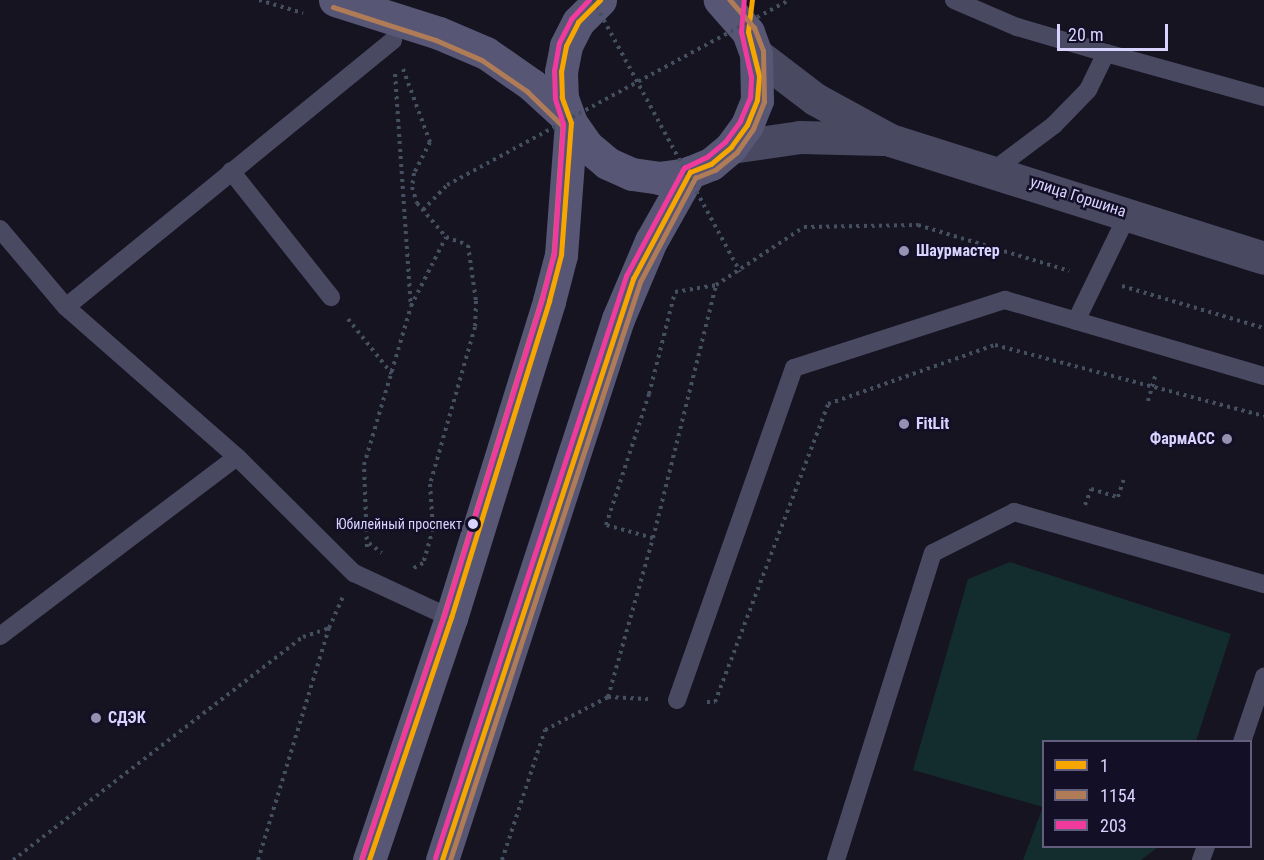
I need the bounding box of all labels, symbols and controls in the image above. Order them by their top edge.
scale bar [1060,12,1171,50]
text: 20 m [1068,24,1103,45]
street label: улица Горшина [1028,172,1128,222]
place label: Шаурмастер [916,241,1000,261]
marker: Шаурмастер [897,244,911,258]
place label: FitLit [916,414,949,434]
marker: FitLit [897,417,911,431]
place label: ФармАСС [1150,429,1215,449]
marker: ФармАСС [1220,432,1234,446]
place label: Юбилейный проспект [336,516,462,532]
marker: Юбилейный проспект [467,518,479,530]
place label: СДЭК [108,708,146,728]
marker: СДЭК [89,711,103,725]
legend [1042,740,1252,848]
text: 1 [1100,755,1109,776]
text: 1154 [1100,785,1136,806]
text: 203 [1100,815,1127,836]

